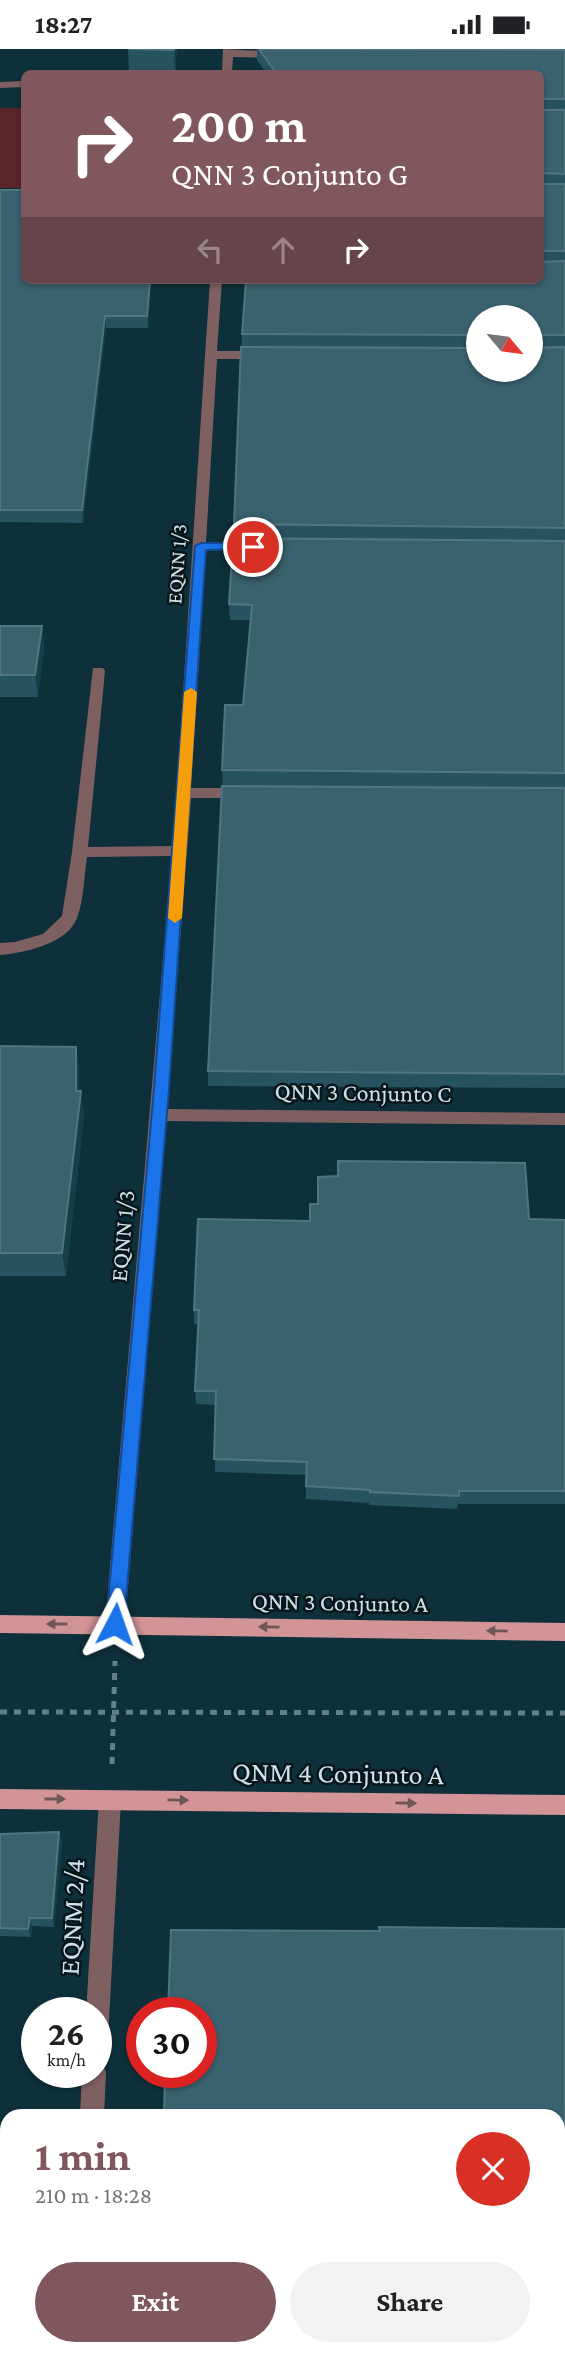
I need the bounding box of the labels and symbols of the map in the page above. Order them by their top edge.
north arrow [466,305,542,381]
pin [223,517,283,577]
street label: EQNN 1/3 [162,523,192,605]
street label: QNN 3 Conjunto C [274,1077,452,1107]
street label: EQNN 1/3 [105,1189,139,1283]
position arrow [78,1587,152,1661]
street label: QNN 3 Conjunto A [252,1587,429,1617]
one-way arrow [46,1618,68,1630]
one-way arrow [258,1621,280,1633]
one-way arrow [486,1625,508,1637]
street label: QNM 4 Conjunto A [232,1756,444,1790]
one-way arrow [44,1793,66,1805]
one-way arrow [168,1795,190,1806]
one-way arrow [395,1798,417,1809]
street label: EQNM 2/4 [53,1858,91,1976]
speed limit sign: 30 [126,1997,217,2088]

